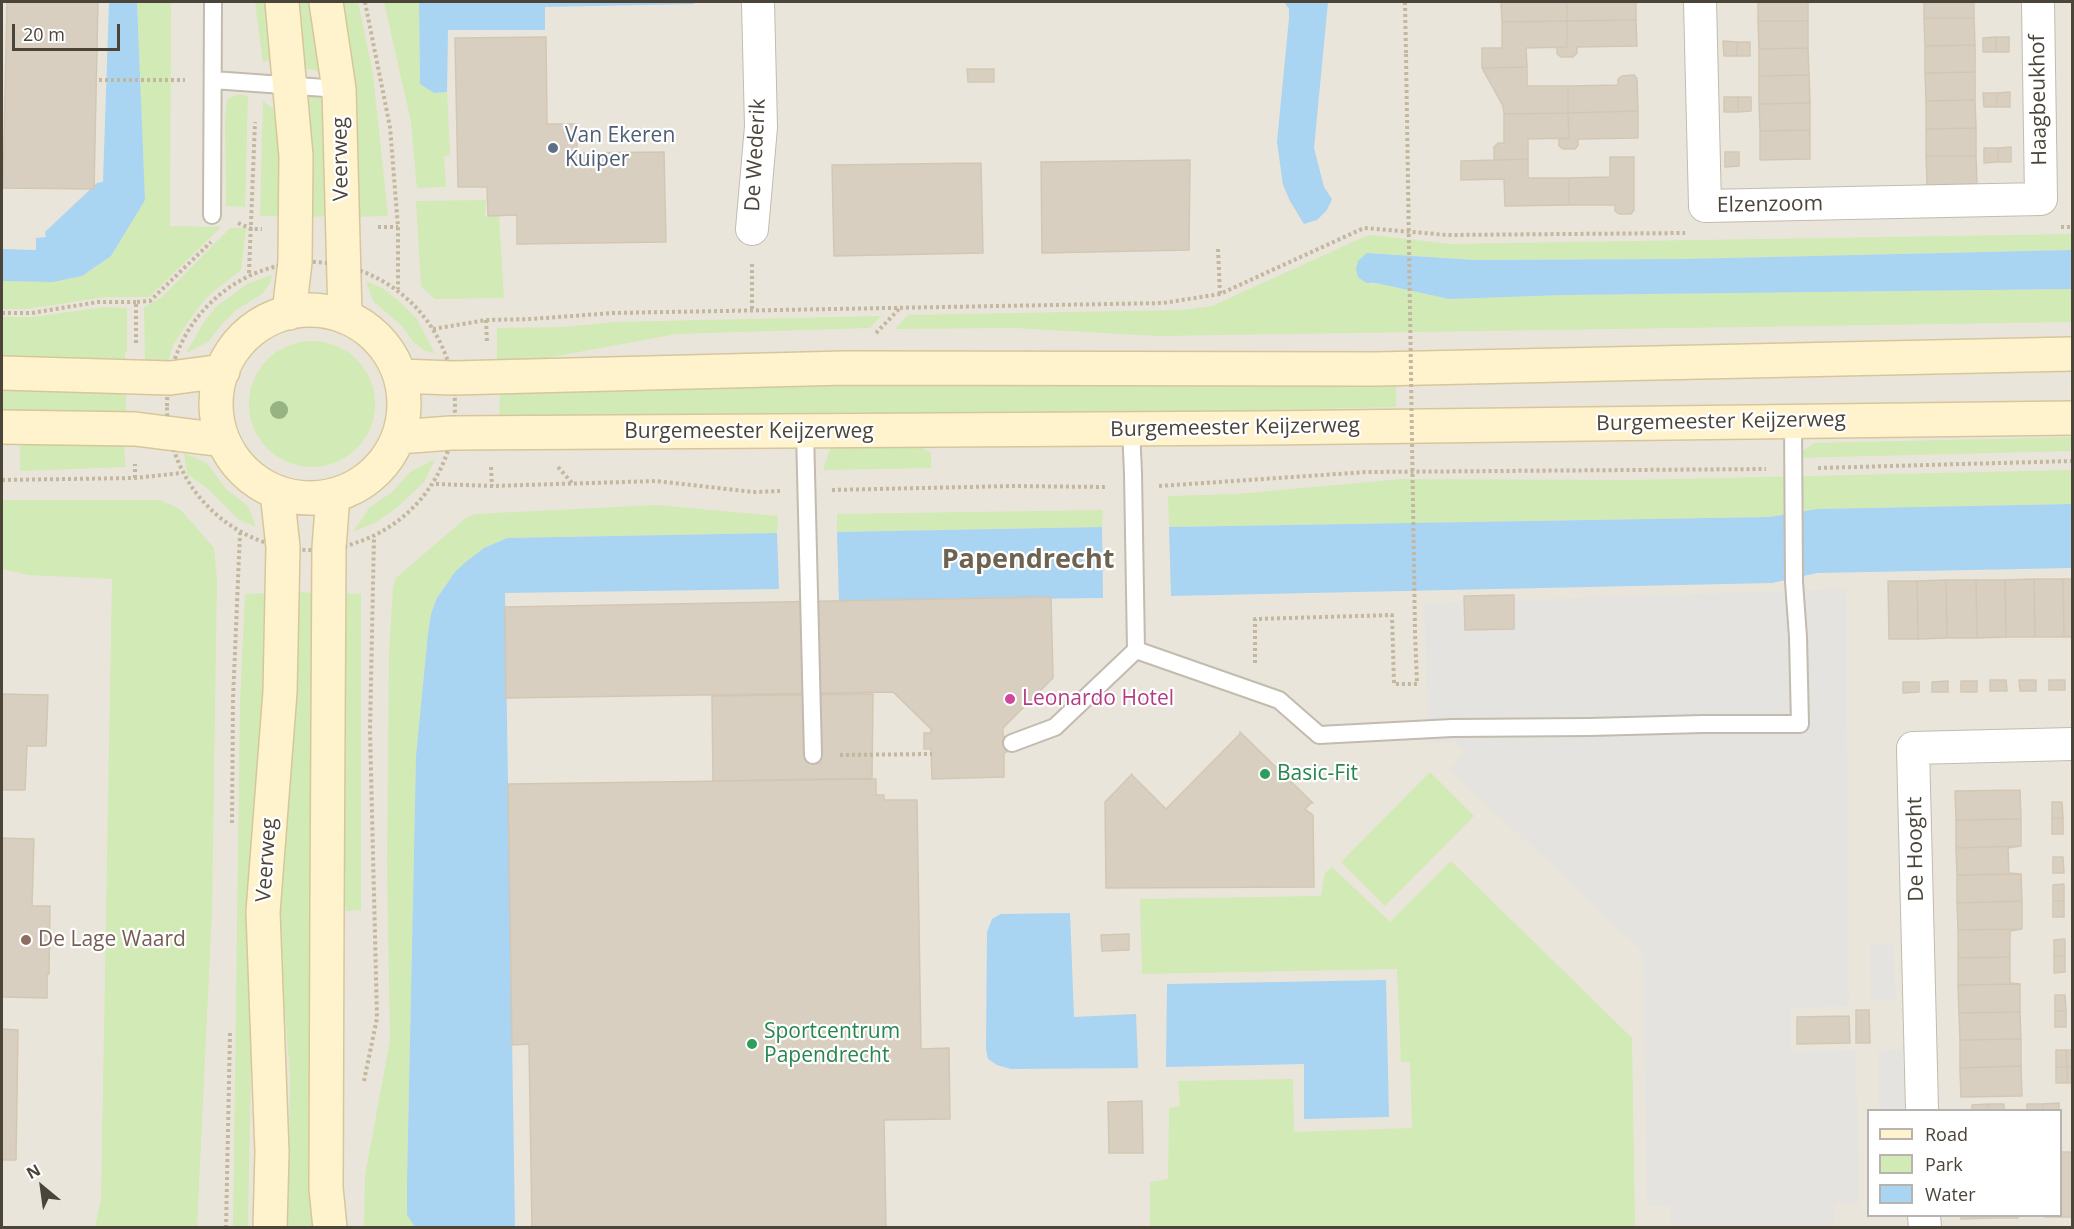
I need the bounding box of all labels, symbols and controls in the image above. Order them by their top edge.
scale bar [15,12,123,50]
text: 20 m [23,22,65,46]
street label: Haagbeukhof [2025,34,2053,166]
street label: De Wederik [740,98,772,212]
street label: Veerweg [328,117,354,201]
place label: Van Ekeren Kuiper [565,123,675,173]
marker: Van Ekeren Kuiper [546,141,560,155]
street label: Elzenzoom [1717,191,1823,219]
street label: Burgemeester Keijzerweg [1596,407,1846,437]
street label: Burgemeester Keijzerweg [1110,413,1360,443]
street label: Burgemeester Keijzerweg [624,419,874,445]
district label: Papendrecht [942,544,1114,576]
place label: Leonardo Hotel [1022,686,1174,712]
marker: Leonardo Hotel [1003,692,1017,706]
place label: Basic-Fit [1277,761,1358,787]
marker: Basic-Fit [1258,767,1272,781]
street label: De Hooght [1902,796,1930,902]
street label: Veerweg [251,817,283,903]
place label: De Lage Waard [38,927,186,953]
marker: De Lage Waard [19,933,33,947]
place label: Sportcentrum Papendrecht [764,1019,900,1069]
marker: Sportcentrum Papendrecht [745,1037,759,1051]
legend [1867,1109,2062,1217]
text: Road [1925,1122,1968,1146]
text: Park [1925,1152,1963,1176]
north arrow [12,1157,72,1217]
text: N [22,1158,44,1184]
text: Water [1925,1182,1976,1206]

